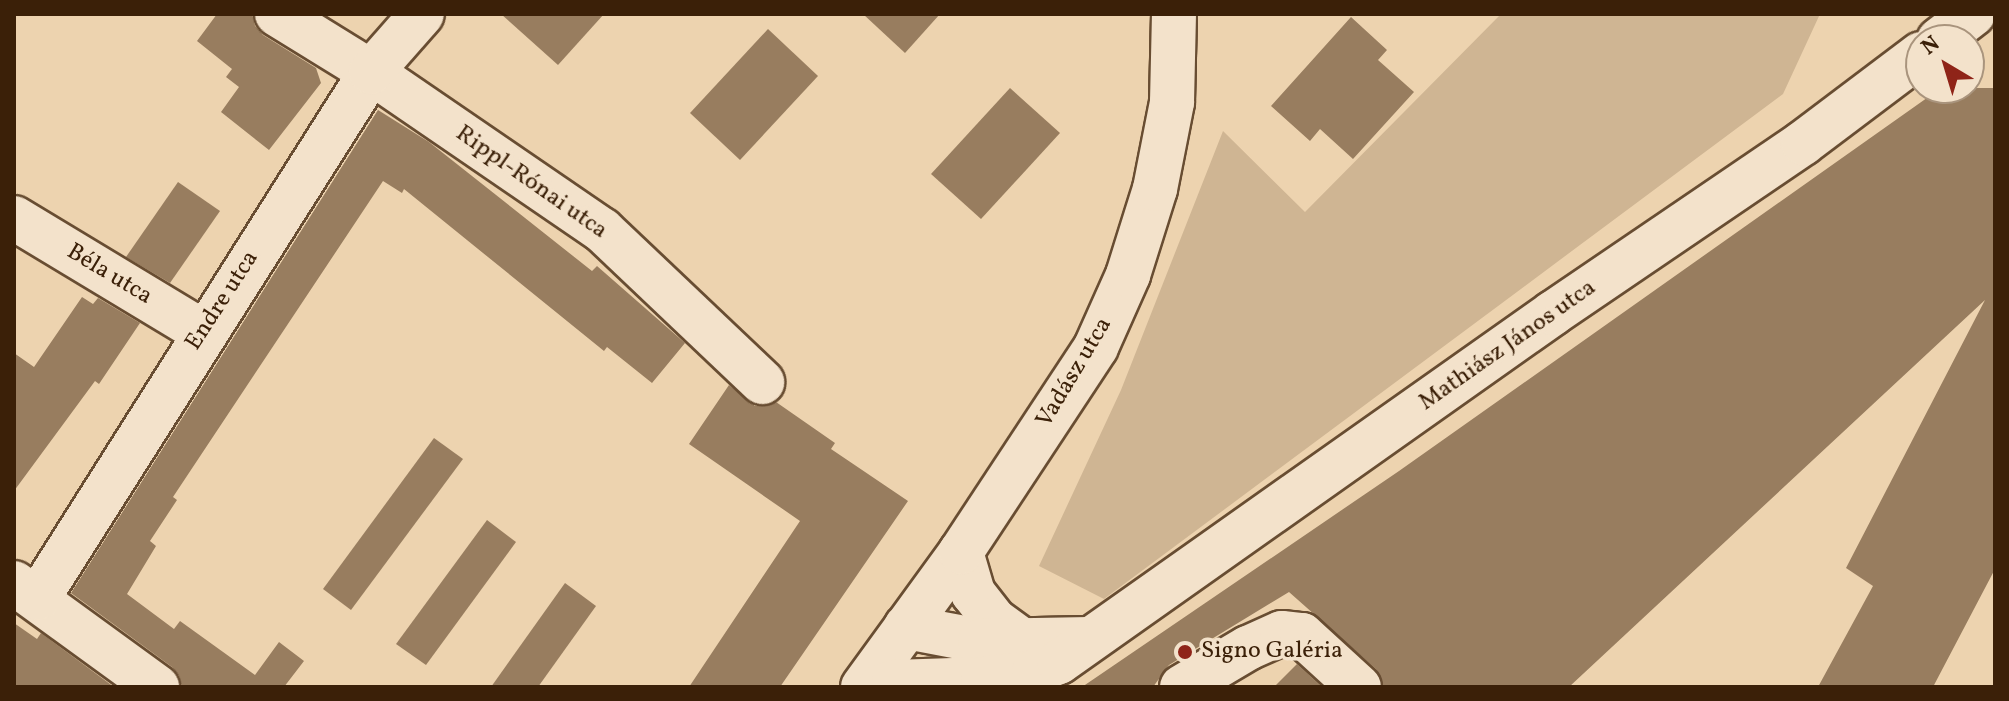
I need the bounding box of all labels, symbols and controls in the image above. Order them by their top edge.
north arrow [1905,24,1985,104]
text: N [1915,29,1947,63]
street label: Rippl-Rónai utca [449,120,613,246]
street label: Béla utca [61,238,157,312]
street label: Endre utca [180,246,266,356]
street label: Mathiász János utca [1414,274,1602,418]
street label: Vadász utca [1031,313,1119,433]
place label: Signo Galéria [1201,638,1343,666]
marker: Signo Galéria [1176,643,1194,661]

